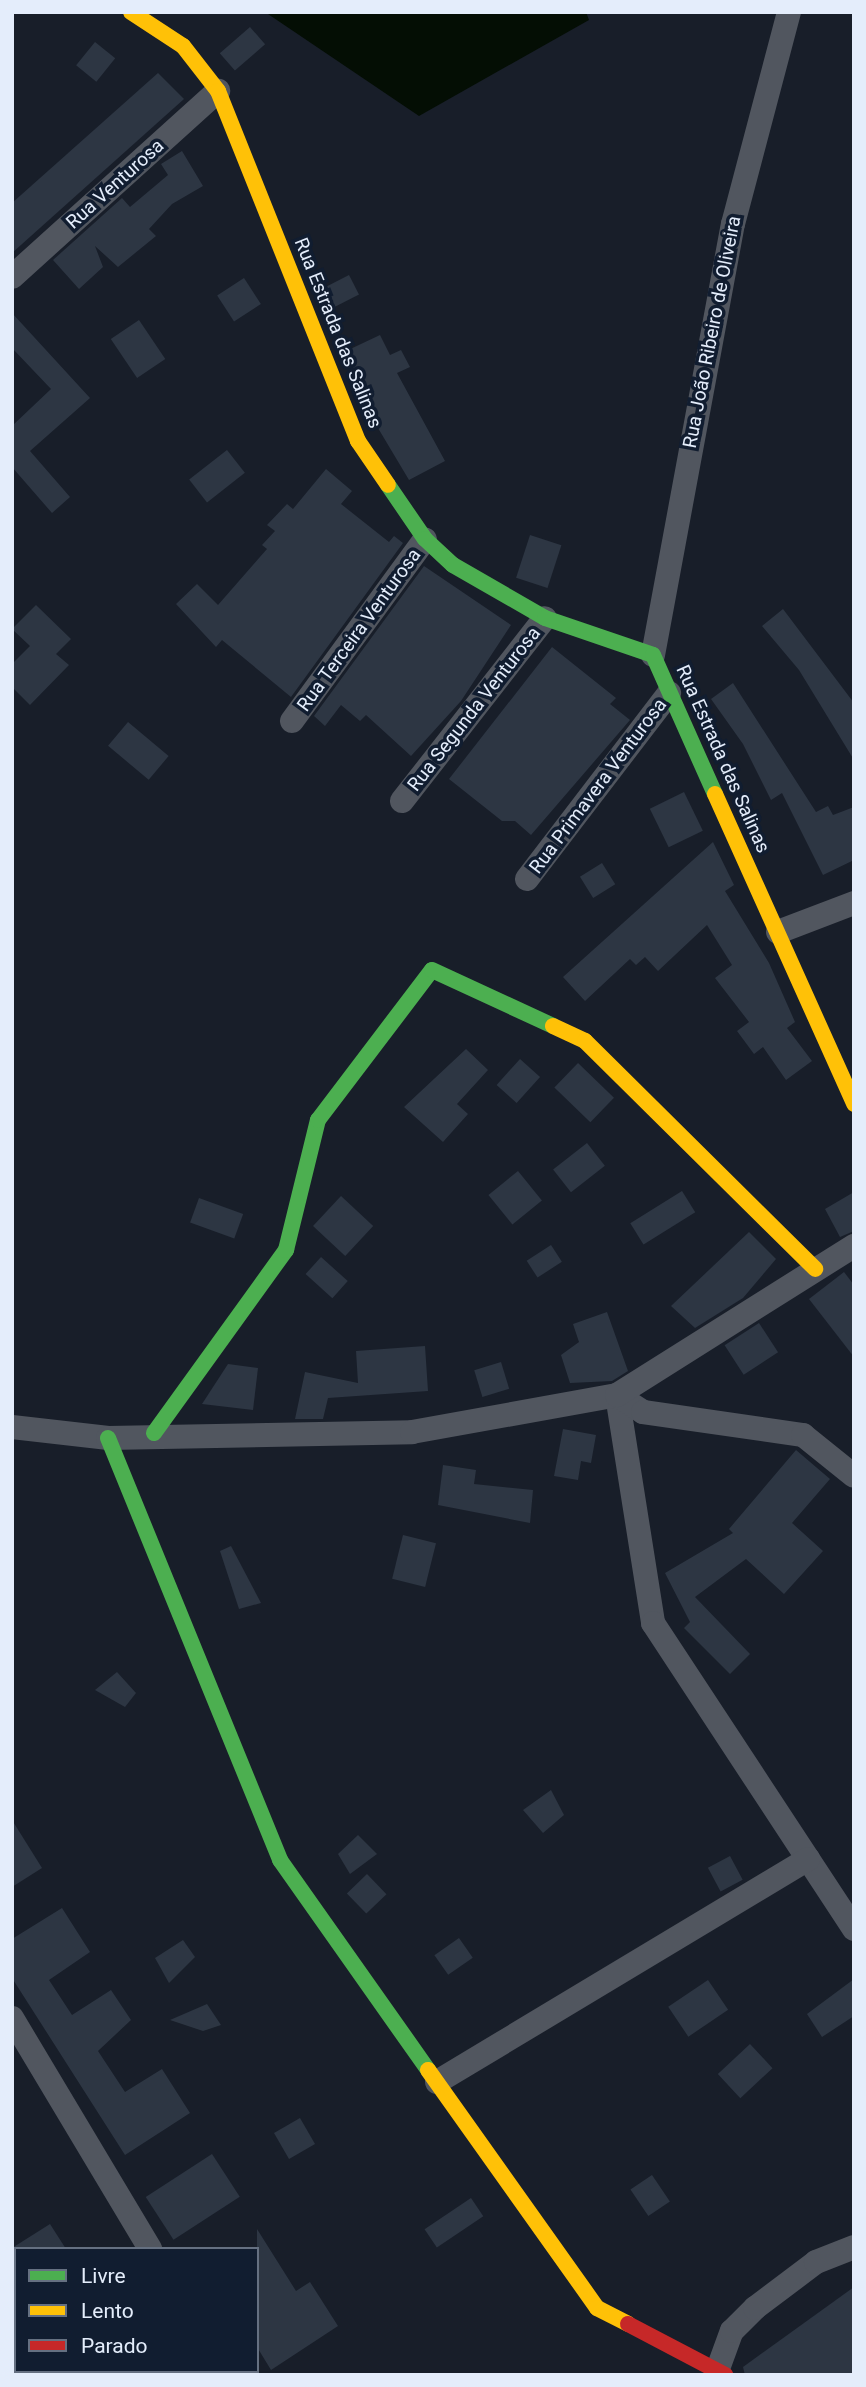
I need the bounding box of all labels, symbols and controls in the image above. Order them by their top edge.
street label: Rua Venturosa [62,134,168,234]
street label: Rua João Ribeiro de Oliveira [678,214,746,450]
street label: Rua Estrada das Salinas [289,234,387,432]
street label: Rua Terceira Venturosa [292,544,426,716]
street label: Rua Segunda Venturosa [403,622,545,796]
street label: Rua Estrada das Salinas [671,662,775,856]
street label: Rua Primavera Venturosa [525,694,671,878]
legend [14,2247,259,2373]
text: Livre [81,2264,126,2288]
text: Lento [81,2299,134,2323]
text: Parado [81,2334,148,2358]

